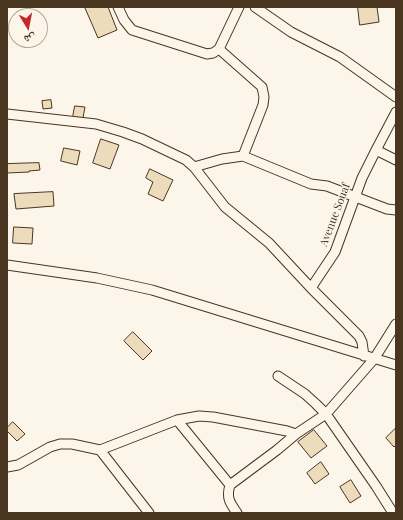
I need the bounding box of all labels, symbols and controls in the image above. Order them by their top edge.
north arrow [8,8,48,48]
text: ش [23,31,37,48]
street label: Avenue Souaf [317,182,353,248]

